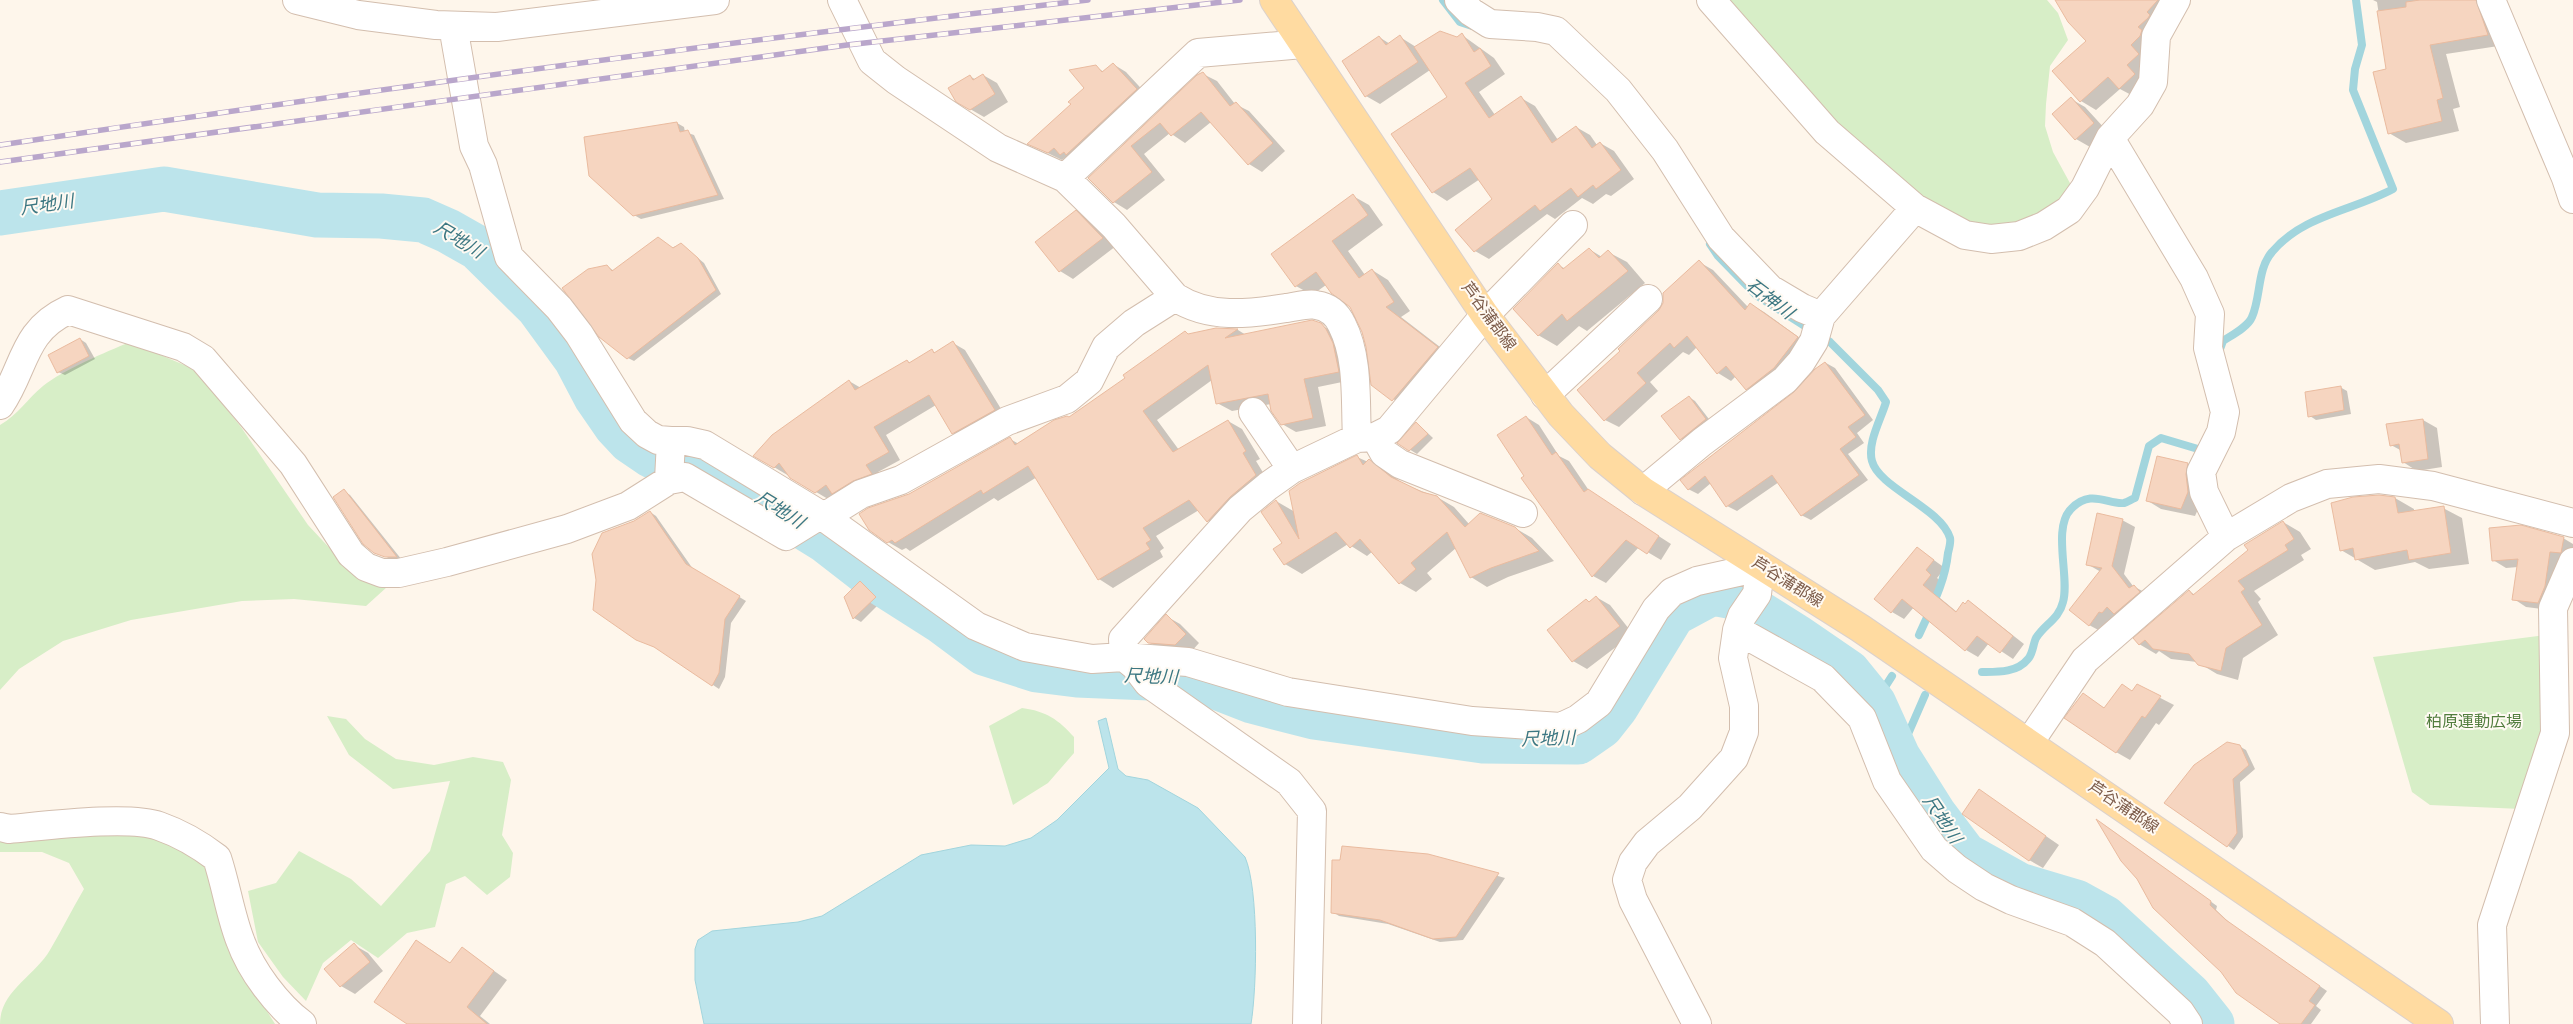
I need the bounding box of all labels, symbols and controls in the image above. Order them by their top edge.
water label: 尺地川 [19,191,77,221]
water label: 尺地川 [429,217,489,266]
water label: 石神川 [1741,275,1799,327]
street label: 芦谷蒲郡線 [1456,279,1520,355]
water label: 尺地川 [750,487,810,536]
street label: 芦谷蒲郡線 [1748,553,1826,613]
water label: 尺地川 [1124,666,1180,691]
park label: 柏原運動広場 [2426,713,2522,733]
water label: 尺地川 [1521,727,1577,752]
street label: 芦谷蒲郡線 [2084,777,2162,839]
water label: 尺地川 [1916,791,1967,850]

